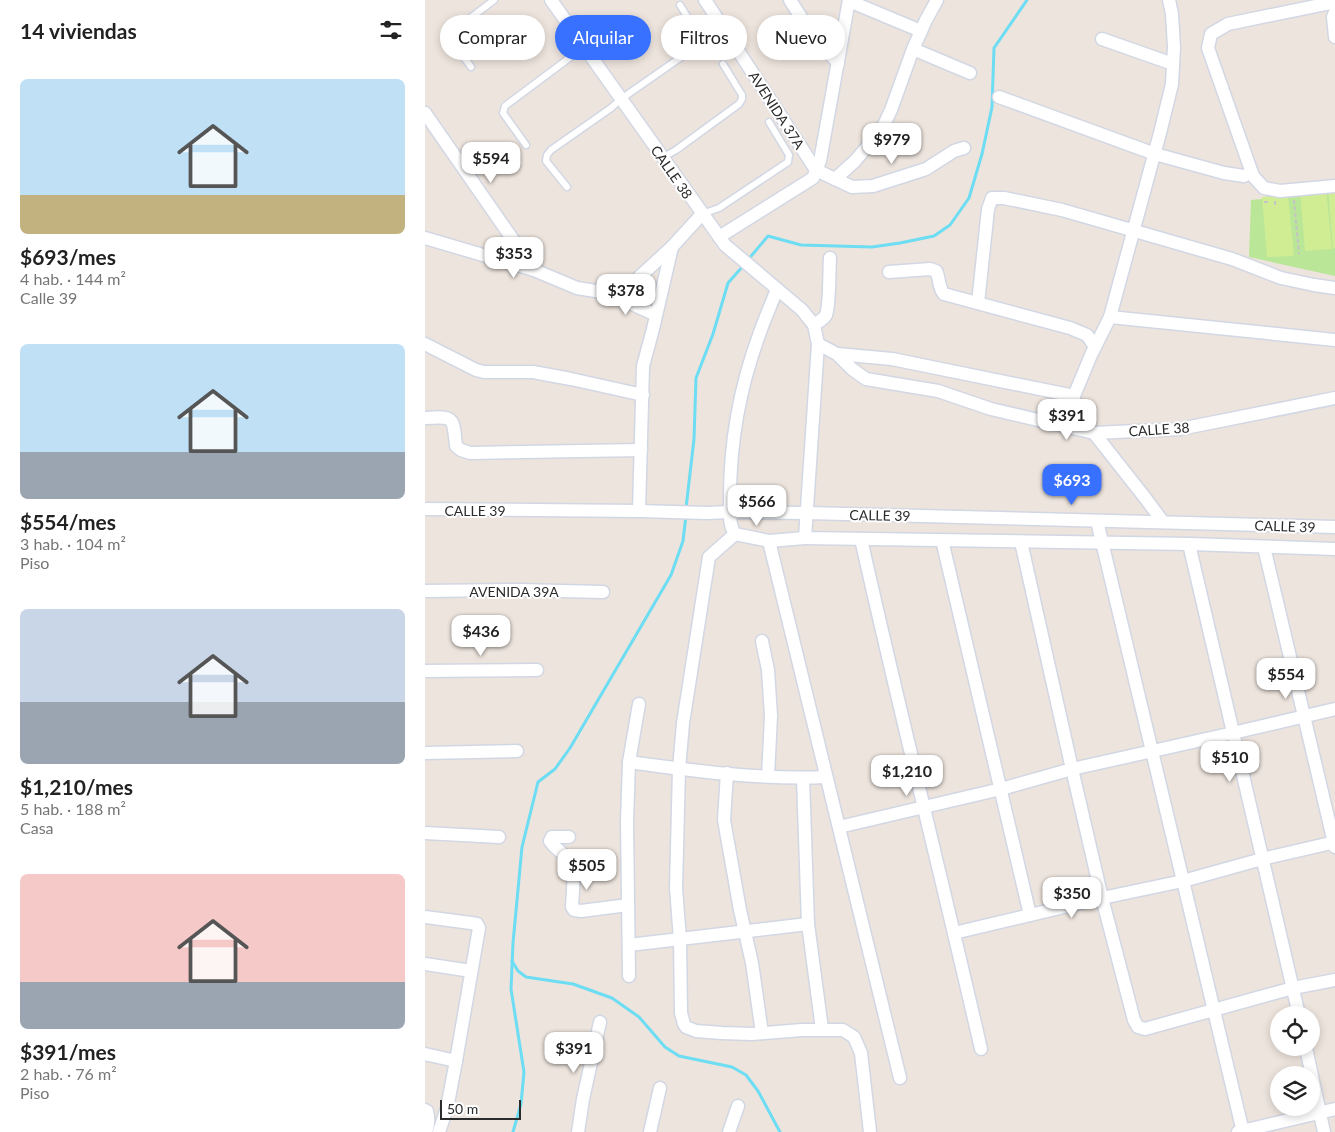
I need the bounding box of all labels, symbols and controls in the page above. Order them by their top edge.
chip: Comprar [440,15,545,60]
chip: Alquilar [555,15,651,60]
chip: Filtros [661,15,747,60]
chip: Nuevo [757,15,845,60]
icon: filters [377,16,405,44]
text: 14 viviendas [20,18,137,43]
street label: AVENIDA 37A [745,68,809,153]
icon: home [168,111,258,201]
pin: $979 [862,122,922,165]
text: $979 [873,129,911,148]
pin: $594 [461,142,521,184]
street label: CALLE 38 [648,142,696,202]
text: $594 [472,148,510,167]
pin: $353 [484,236,544,279]
text: $353 [495,243,533,262]
text: $693/mes [20,244,116,269]
text: 4 hab. · 144 m² [20,269,126,288]
pin: $378 [596,274,656,316]
text: $378 [607,280,645,299]
text: Calle 39 [20,288,77,307]
icon: home [168,376,258,466]
pin: $391 [1037,398,1097,441]
text: $391 [1048,405,1086,424]
street label: CALLE 38 [1128,418,1190,440]
pin: $693 [1042,464,1102,506]
text: $693 [1053,470,1091,489]
pin: $566 [727,484,787,527]
text: $566 [738,491,776,510]
street label: CALLE 39 [444,502,506,519]
street label: CALLE 39 [849,506,911,524]
text: $554/mes [20,509,116,534]
street label: CALLE 39 [1254,516,1316,536]
text: 3 hab. · 104 m² [20,534,126,553]
text: Piso [20,553,49,572]
street label: AVENIDA 39A [469,583,559,600]
pin: $436 [451,614,511,657]
text: $436 [462,621,500,640]
icon: home [168,641,258,731]
pin: $554 [1256,658,1316,700]
text: $554 [1267,664,1305,683]
pin: $510 [1200,740,1260,783]
text: $510 [1211,747,1249,766]
pin: $1,210 [866,754,948,797]
text: $1,210 [882,761,932,780]
text: $1,210/mes [20,774,133,799]
text: 5 hab. · 188 m² [20,799,126,818]
text: Casa [20,818,54,837]
pin: $505 [557,848,617,891]
text: $505 [568,855,606,874]
pin: $350 [1042,876,1102,919]
text: $350 [1053,883,1091,902]
icon: home [168,906,258,996]
map controls [1270,1006,1320,1116]
button: locate [1270,1006,1320,1056]
pin: $391 [544,1032,604,1074]
text: $391 [555,1038,593,1057]
text: $391/mes [20,1039,116,1064]
text: 2 hab. · 76 m² [20,1064,117,1083]
button: layers [1270,1066,1320,1116]
text: Piso [20,1083,49,1102]
scale bar [440,1097,521,1120]
text: 50 m [447,1100,478,1117]

